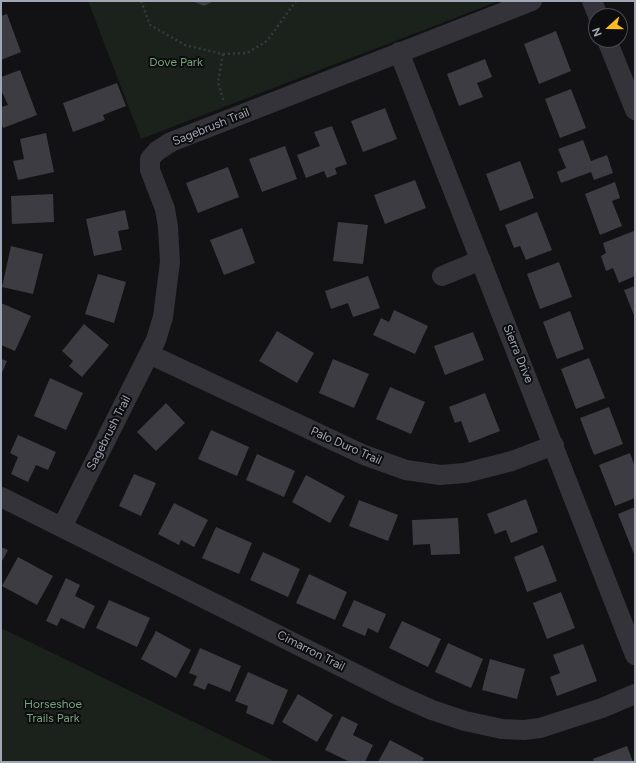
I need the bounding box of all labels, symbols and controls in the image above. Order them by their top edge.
north arrow [588,8,628,48]
text: N [590,26,605,38]
park label: Dove Park [149,55,203,69]
street label: Sagebrush Trail [170,105,252,149]
street label: Sierra Drive [500,323,536,385]
street label: Sagebrush Trail [84,393,134,473]
street label: Palo Duro Trail [308,424,384,468]
street label: Cimarron Trail [275,628,347,674]
park label: Horseshoe Trails Park [24,697,82,725]

